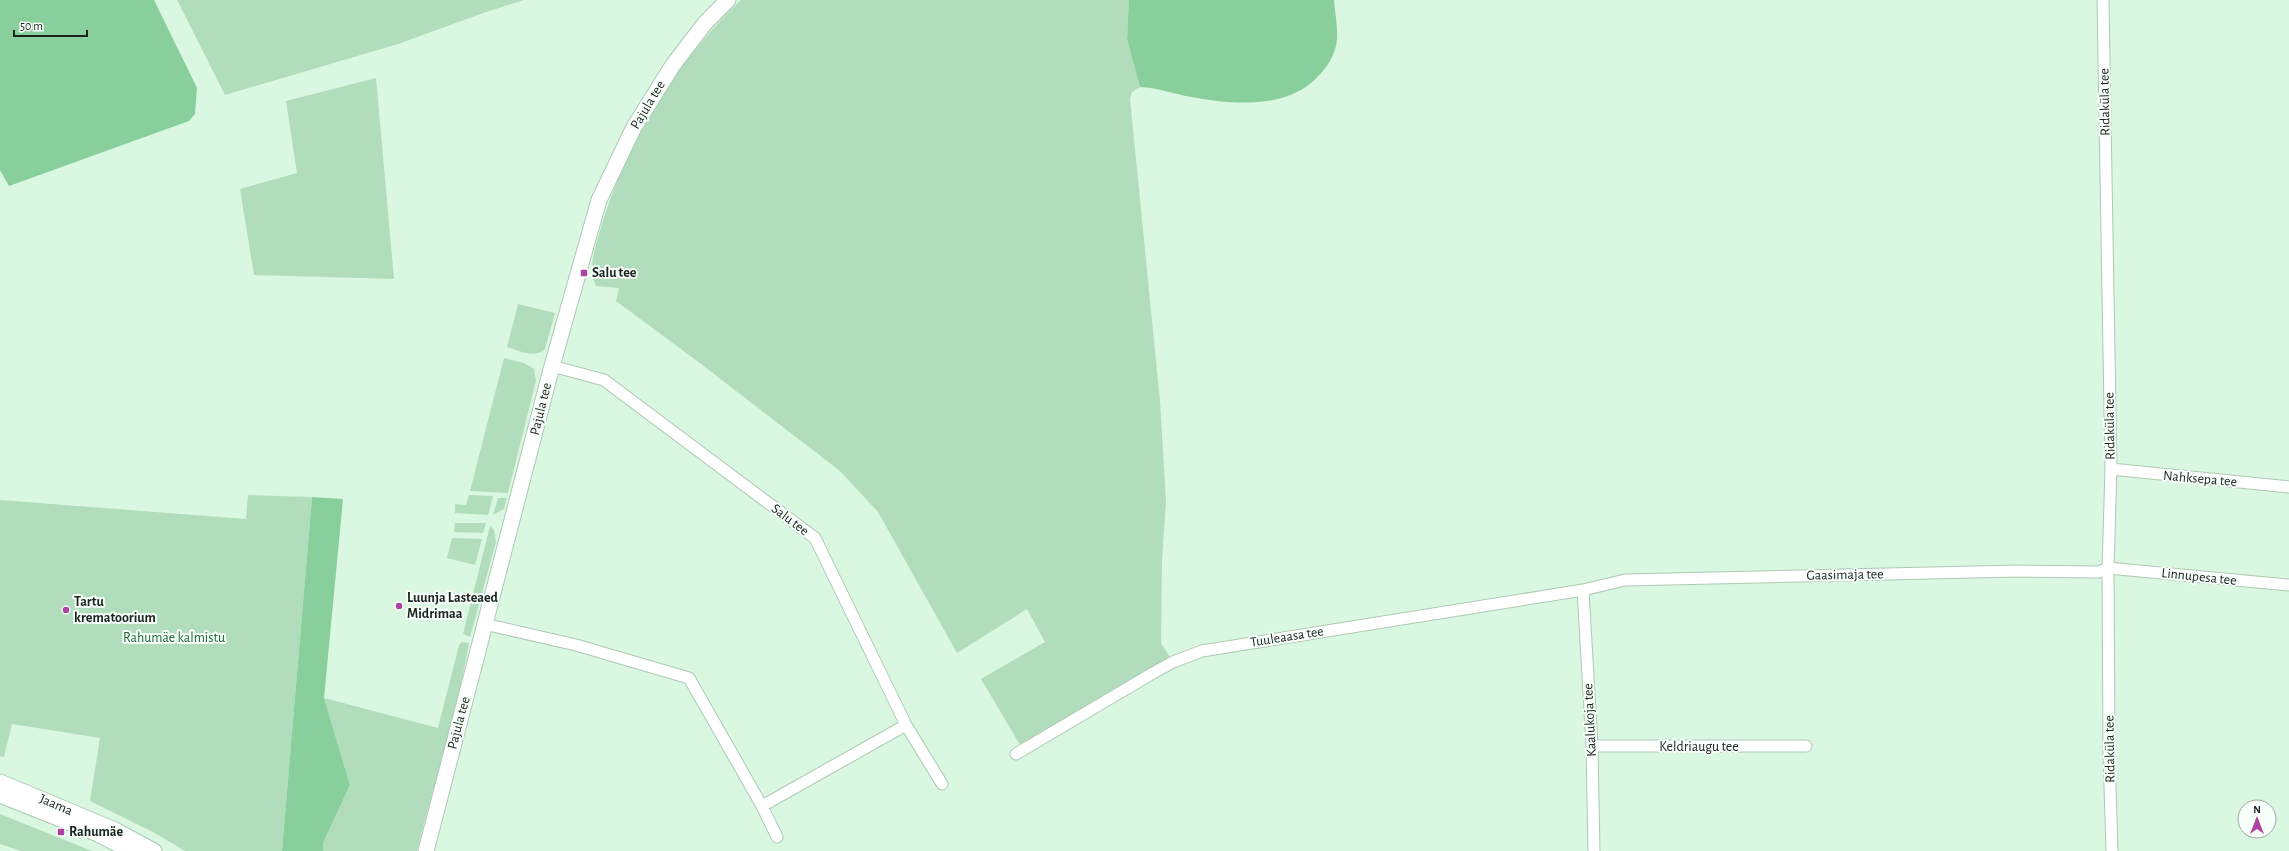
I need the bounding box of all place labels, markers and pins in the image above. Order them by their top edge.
place label: Salu tee [592,266,637,280]
marker: Salu tee [579,268,589,278]
place label: Luunja Lasteaed Midrimaa [407,591,499,621]
place label: Tartu krematoorium [74,595,156,625]
marker: Luunja Lasteaed Midrimaa [394,601,404,611]
marker: Tartu krematoorium [61,605,71,615]
place label: Rahumäe [69,825,124,839]
marker: Rahumäe [56,827,66,837]

